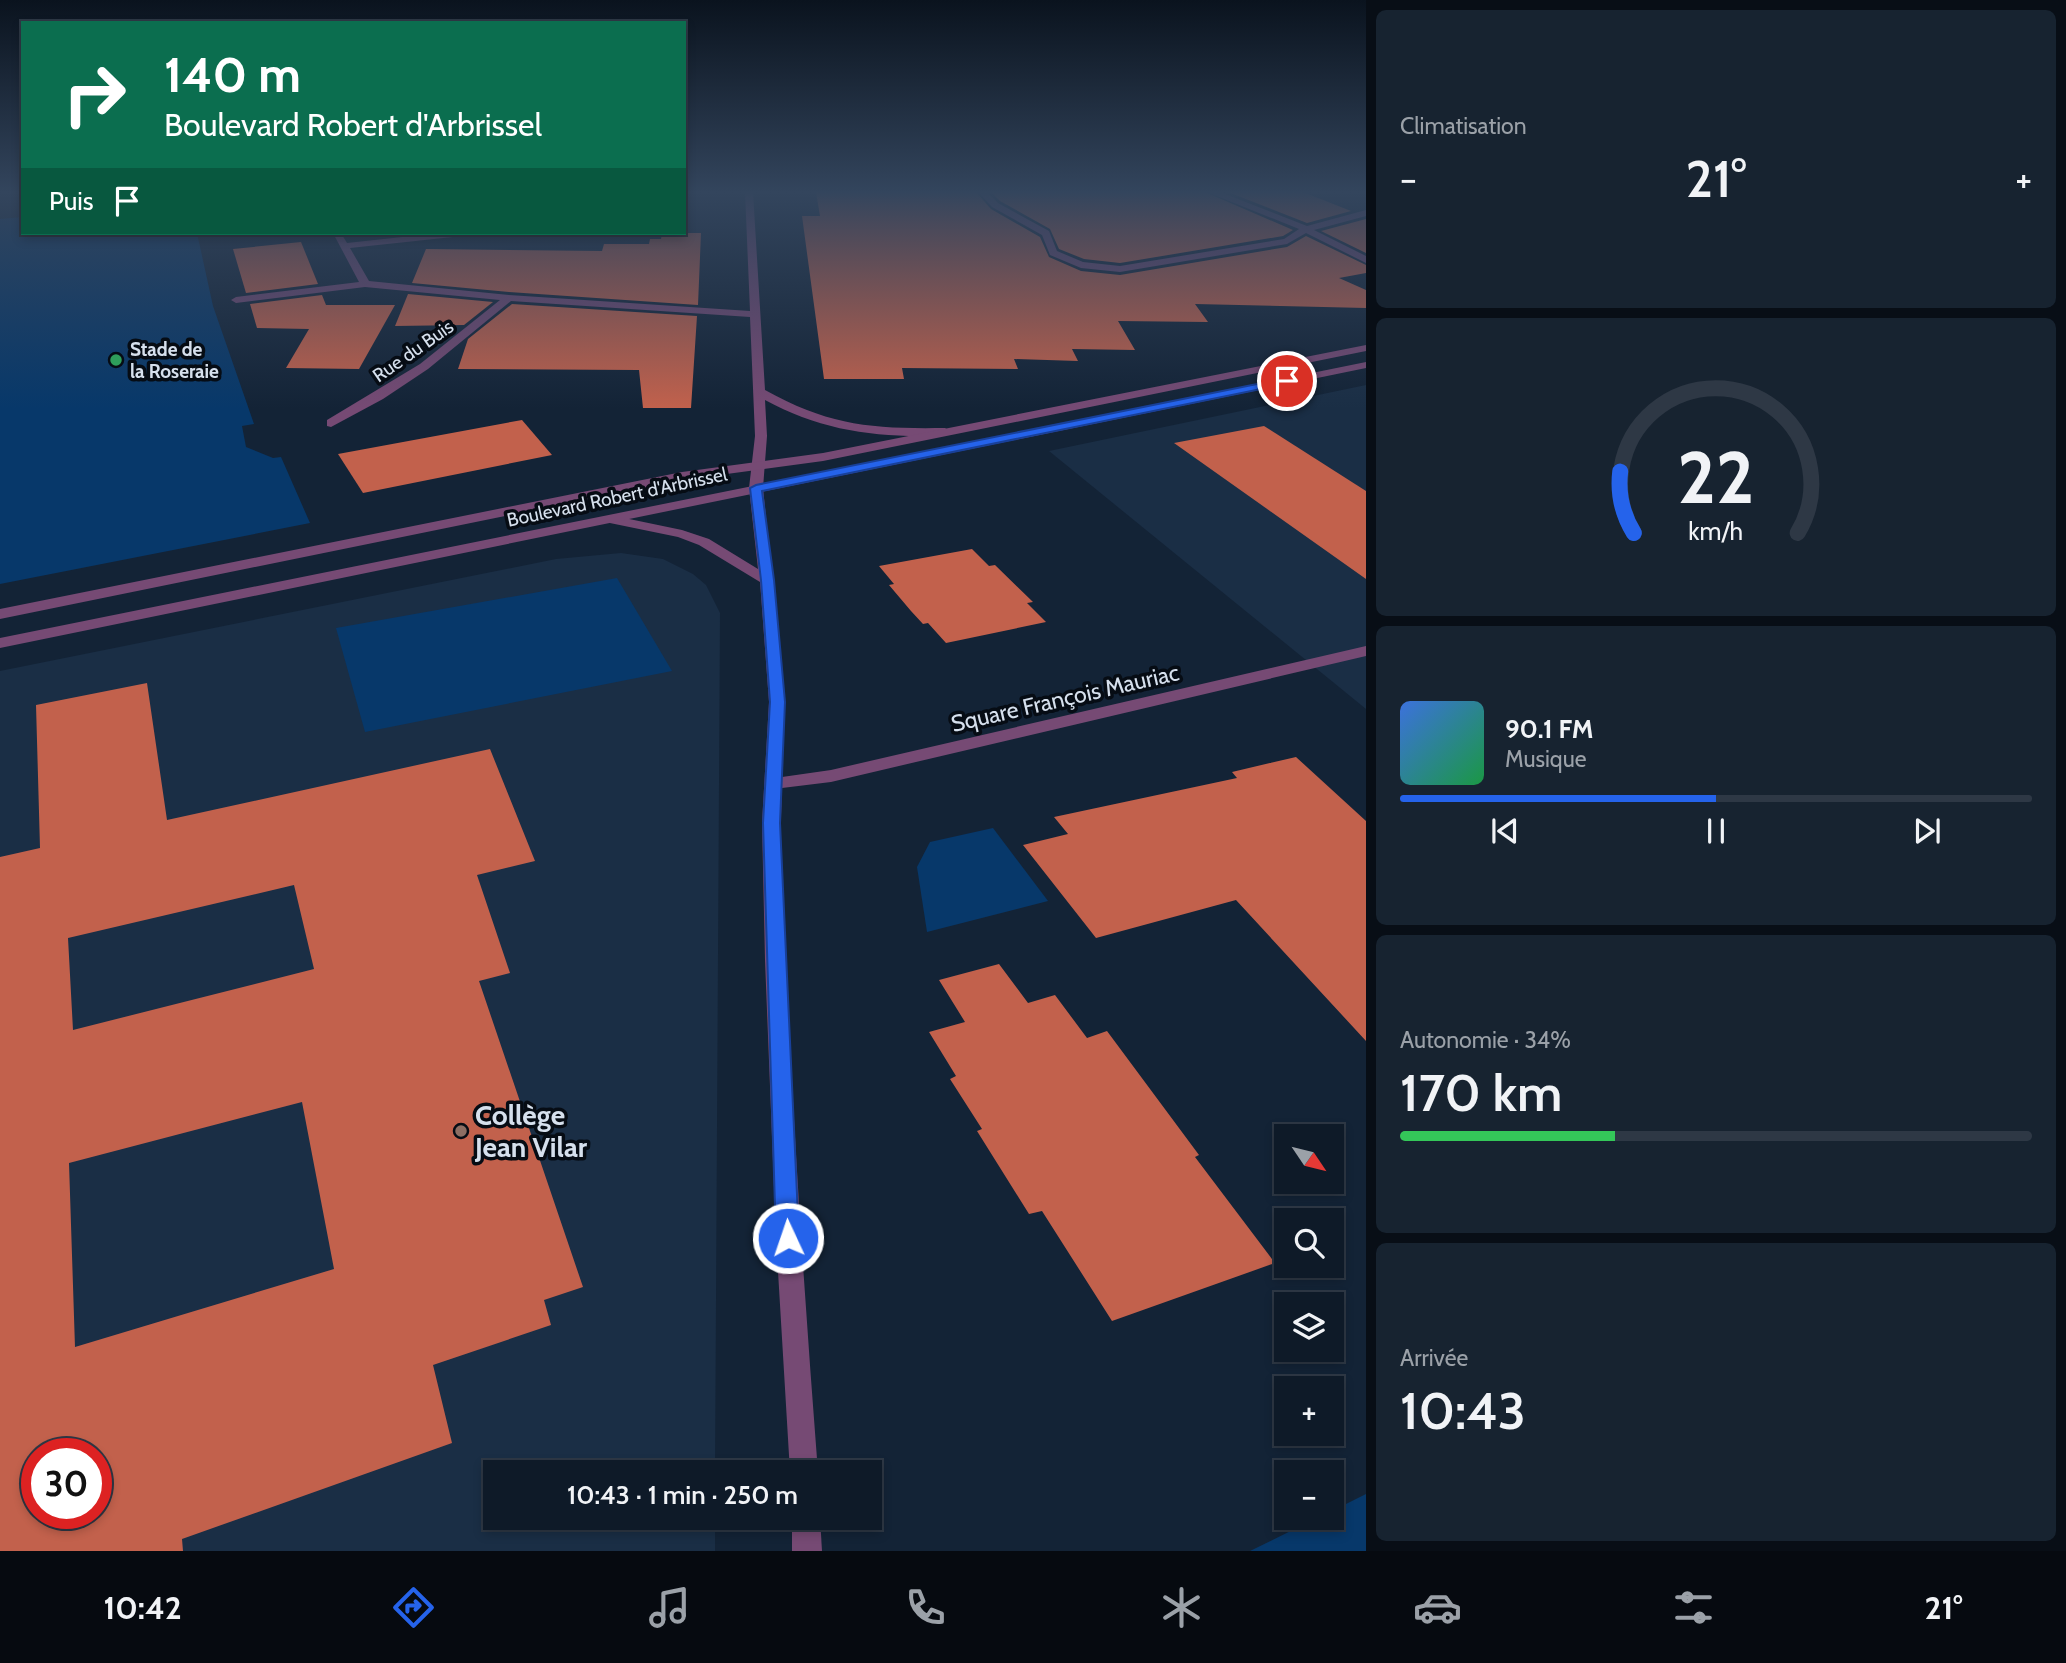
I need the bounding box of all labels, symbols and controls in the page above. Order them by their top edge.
text: 140 m [164,45,301,104]
icon: right [49,49,140,140]
text: Boulevard Robert d'Arbrissel [164,105,542,144]
text: Climatisation [1400,112,1527,140]
text: 21° [1686,147,1746,210]
text: − [1400,155,1417,202]
text: + [2015,155,2032,202]
icon: arrive [108,182,146,220]
text: Puis [49,185,94,217]
street label: Rue du Buis [368,315,458,387]
place label: Stade de la Roseraie [130,338,219,383]
pin [1257,351,1317,411]
marker: Stade de la Roseraie [108,352,124,368]
icon: arrive [1268,362,1306,400]
text: 22 [1677,434,1755,522]
street label: Boulevard Robert d'Arbrissel [505,462,730,532]
text: km/h [1689,516,1743,546]
street label: Square François Mauriac [948,658,1182,738]
text: 90.1 FM [1505,713,1593,745]
text: Musique [1505,745,1587,773]
icon: previous [1486,812,1524,850]
icon: pause [1697,812,1735,850]
icon: next [1908,812,1946,850]
text: Autonomie · 34% [1400,1026,1571,1054]
text: 170 km [1400,1061,1562,1124]
place label: Collège Jean Vilar [474,1098,588,1164]
marker: Collège Jean Vilar [453,1123,469,1139]
north arrow [1274,1124,1344,1194]
map controls [1274,1124,1344,1530]
position arrow [751,1201,825,1275]
button: search [1274,1208,1344,1278]
button: layers [1274,1292,1344,1362]
text: Arrivée [1400,1344,1468,1372]
button: + [1274,1376,1344,1446]
text: 10:43 [1400,1379,1526,1442]
speed limit sign: 30 [21,1438,112,1529]
button: − [1274,1460,1344,1530]
text: 10:43 · 1 min · 250 m [567,1479,798,1511]
icon: directions [389,1583,438,1632]
icon: music [645,1583,694,1632]
icon: phone [901,1583,950,1632]
icon: climate [1157,1583,1206,1632]
icon: car [1413,1583,1462,1632]
icon: filters [1669,1583,1718,1632]
text: 10:42 [103,1588,182,1627]
text: 21° [1924,1588,1962,1627]

